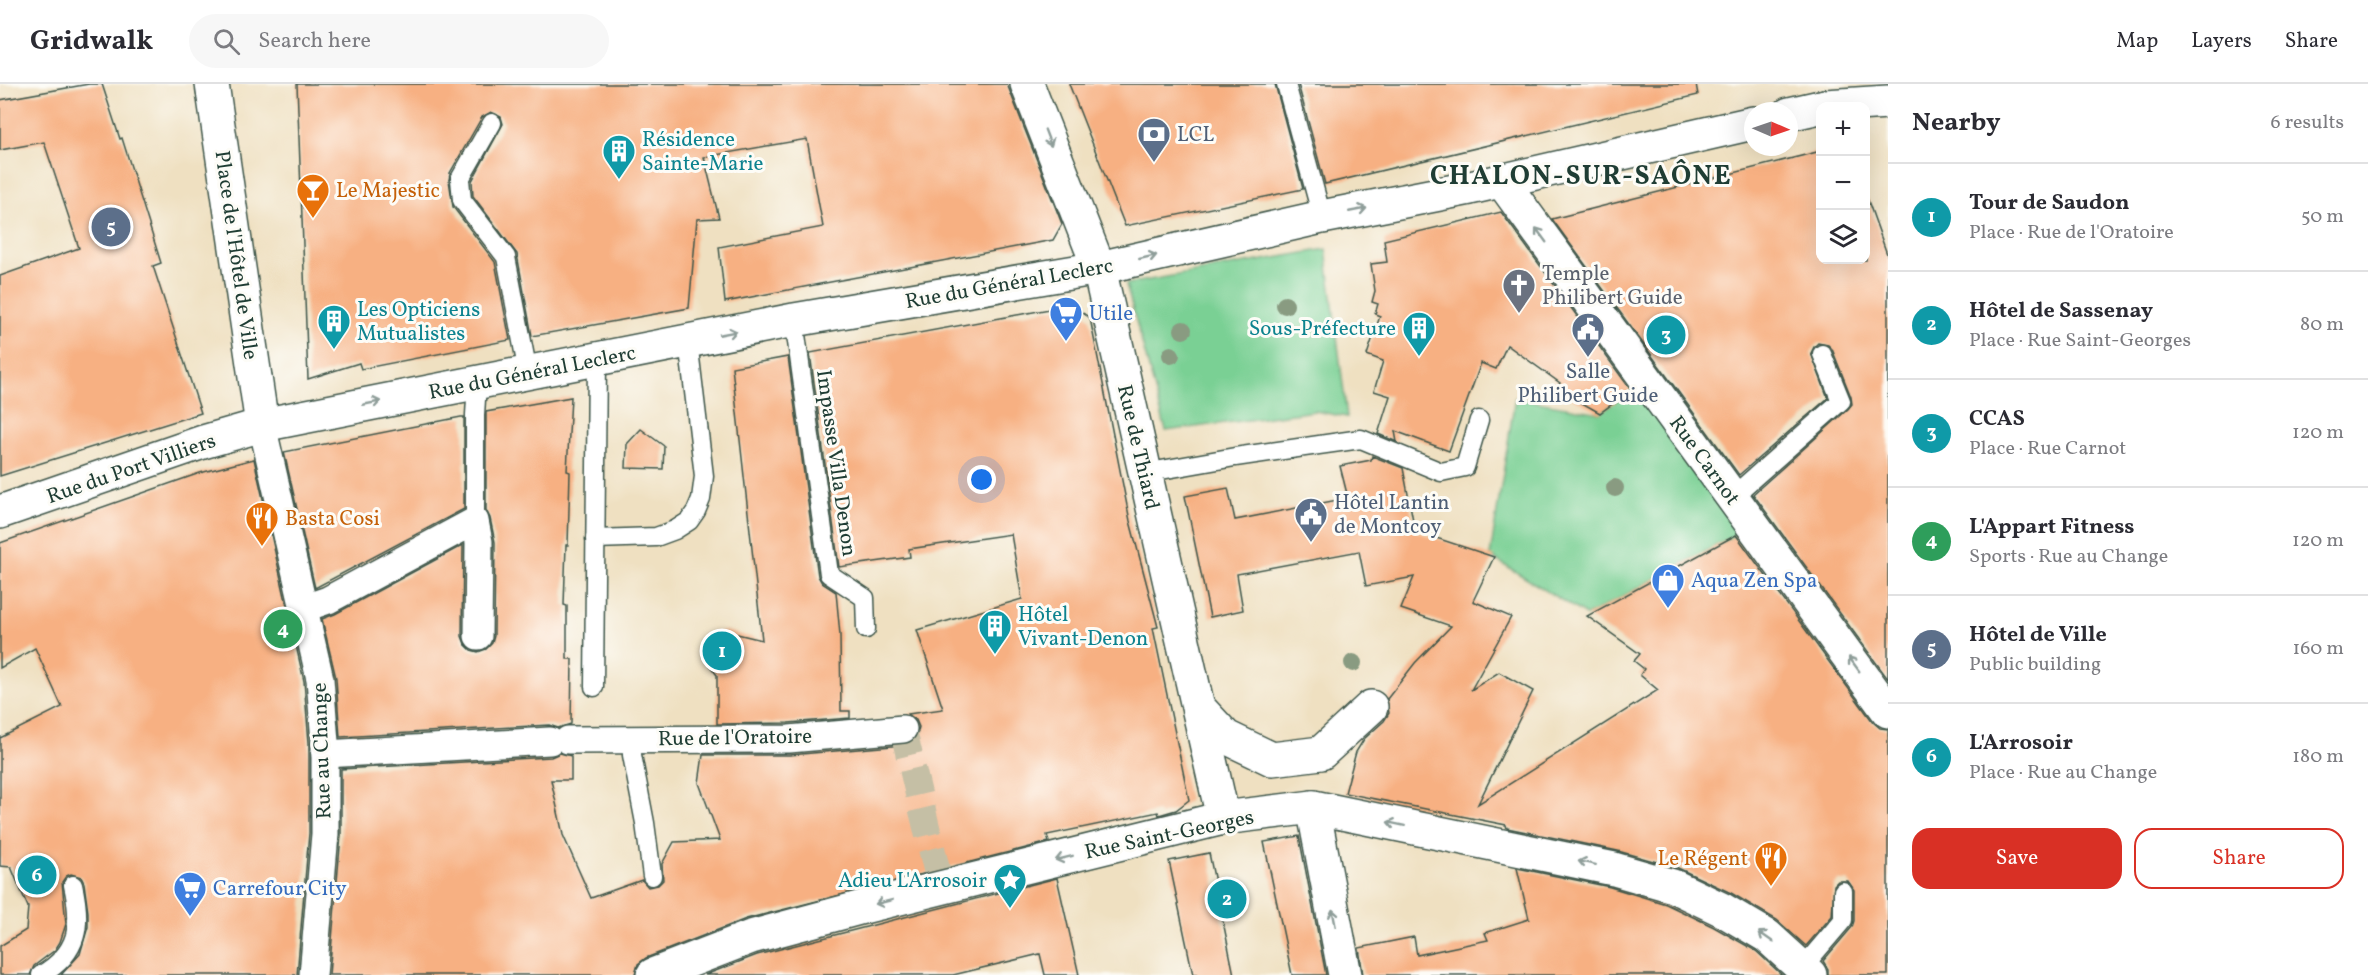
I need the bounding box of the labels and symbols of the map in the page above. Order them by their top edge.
north arrow [1744,102,1798,156]
bank icon: LCL [1136,116,1172,163]
place label: LCL [1177,121,1214,150]
place label: Résidence Sainte-Marie [642,126,764,179]
one-way arrow [1043,129,1054,147]
building icon: Résidence Sainte-Marie [601,133,637,180]
street label: Place de l'Hôtel de Ville [206,149,265,362]
district label: CHALON-SUR-SAÔNE [1430,158,1732,196]
bar icon: Le Majestic [295,172,331,219]
place label: Le Majestic [336,177,440,206]
pin: 5 [92,204,130,250]
one-way arrow [1348,204,1368,215]
one-way arrow [1535,227,1547,243]
one-way arrow [1138,251,1157,263]
street label: Rue du Général Leclerc [903,252,1116,317]
place label: Temple Philibert Guide [1542,260,1683,313]
church icon: Temple Philibert Guide [1501,267,1537,314]
supermarket icon: Utile [1048,295,1084,342]
place label: Les Opticiens Mutualistes [357,296,480,349]
place label: Utile [1089,300,1133,329]
building icon: Les Opticiens Mutualistes [316,303,352,350]
building icon: Sous-Préfecture [1401,310,1437,357]
public building icon: Salle Philibert Guide [1570,311,1606,358]
pin: 3 [1646,312,1686,358]
place label: Sous-Préfecture [1249,315,1396,344]
one-way arrow [718,327,738,338]
street label: Rue du Général Leclerc [426,339,639,408]
place label: Salle Philibert Guide [1518,358,1658,411]
street label: Impasse Villa Denon [808,368,863,559]
street label: Rue de Thiard [1109,382,1166,513]
one-way arrow [362,397,382,408]
street label: Rue Carnot [1661,410,1746,512]
street label: Rue du Port Villiers [43,427,220,512]
your location [967,465,996,494]
place label: Hôtel Lantin de Montcoy [1334,489,1450,542]
public building icon: Hôtel Lantin de Montcoy [1293,496,1329,543]
restaurant icon: Basta Cosi [244,500,280,547]
place label: Basta Cosi [285,505,380,534]
shop icon: Aqua Zen Spa [1650,562,1686,609]
place label: Aqua Zen Spa [1691,567,1817,596]
place label: Hôtel Vivant-Denon [1018,601,1148,654]
pin: 4 [264,606,302,652]
building icon: Hôtel Vivant-Denon [977,608,1013,655]
pin: 1 [702,628,742,674]
one-way arrow [1847,657,1860,673]
street label: Rue au Change [306,682,339,820]
street label: Rue de l'Oratoire [658,723,812,754]
street label: Rue Saint-Georges [1082,803,1257,868]
one-way arrow [1387,818,1407,829]
restaurant icon: Le Régent [1753,840,1789,887]
place label: Le Régent [1658,845,1748,874]
pin: 6 [18,852,57,898]
one-way arrow [1055,852,1074,864]
one-way arrow [1578,857,1598,868]
place icon: Adieu L'Arrosoir [992,862,1028,909]
place label: Adieu L'Arrosoir [838,867,987,896]
supermarket icon: Carrefour City [172,870,208,917]
place label: Carrefour City [213,875,347,904]
pin: 2 [1208,876,1246,922]
one-way arrow [875,896,894,908]
one-way arrow [1328,908,1339,928]
one-way arrow [1759,930,1775,943]

